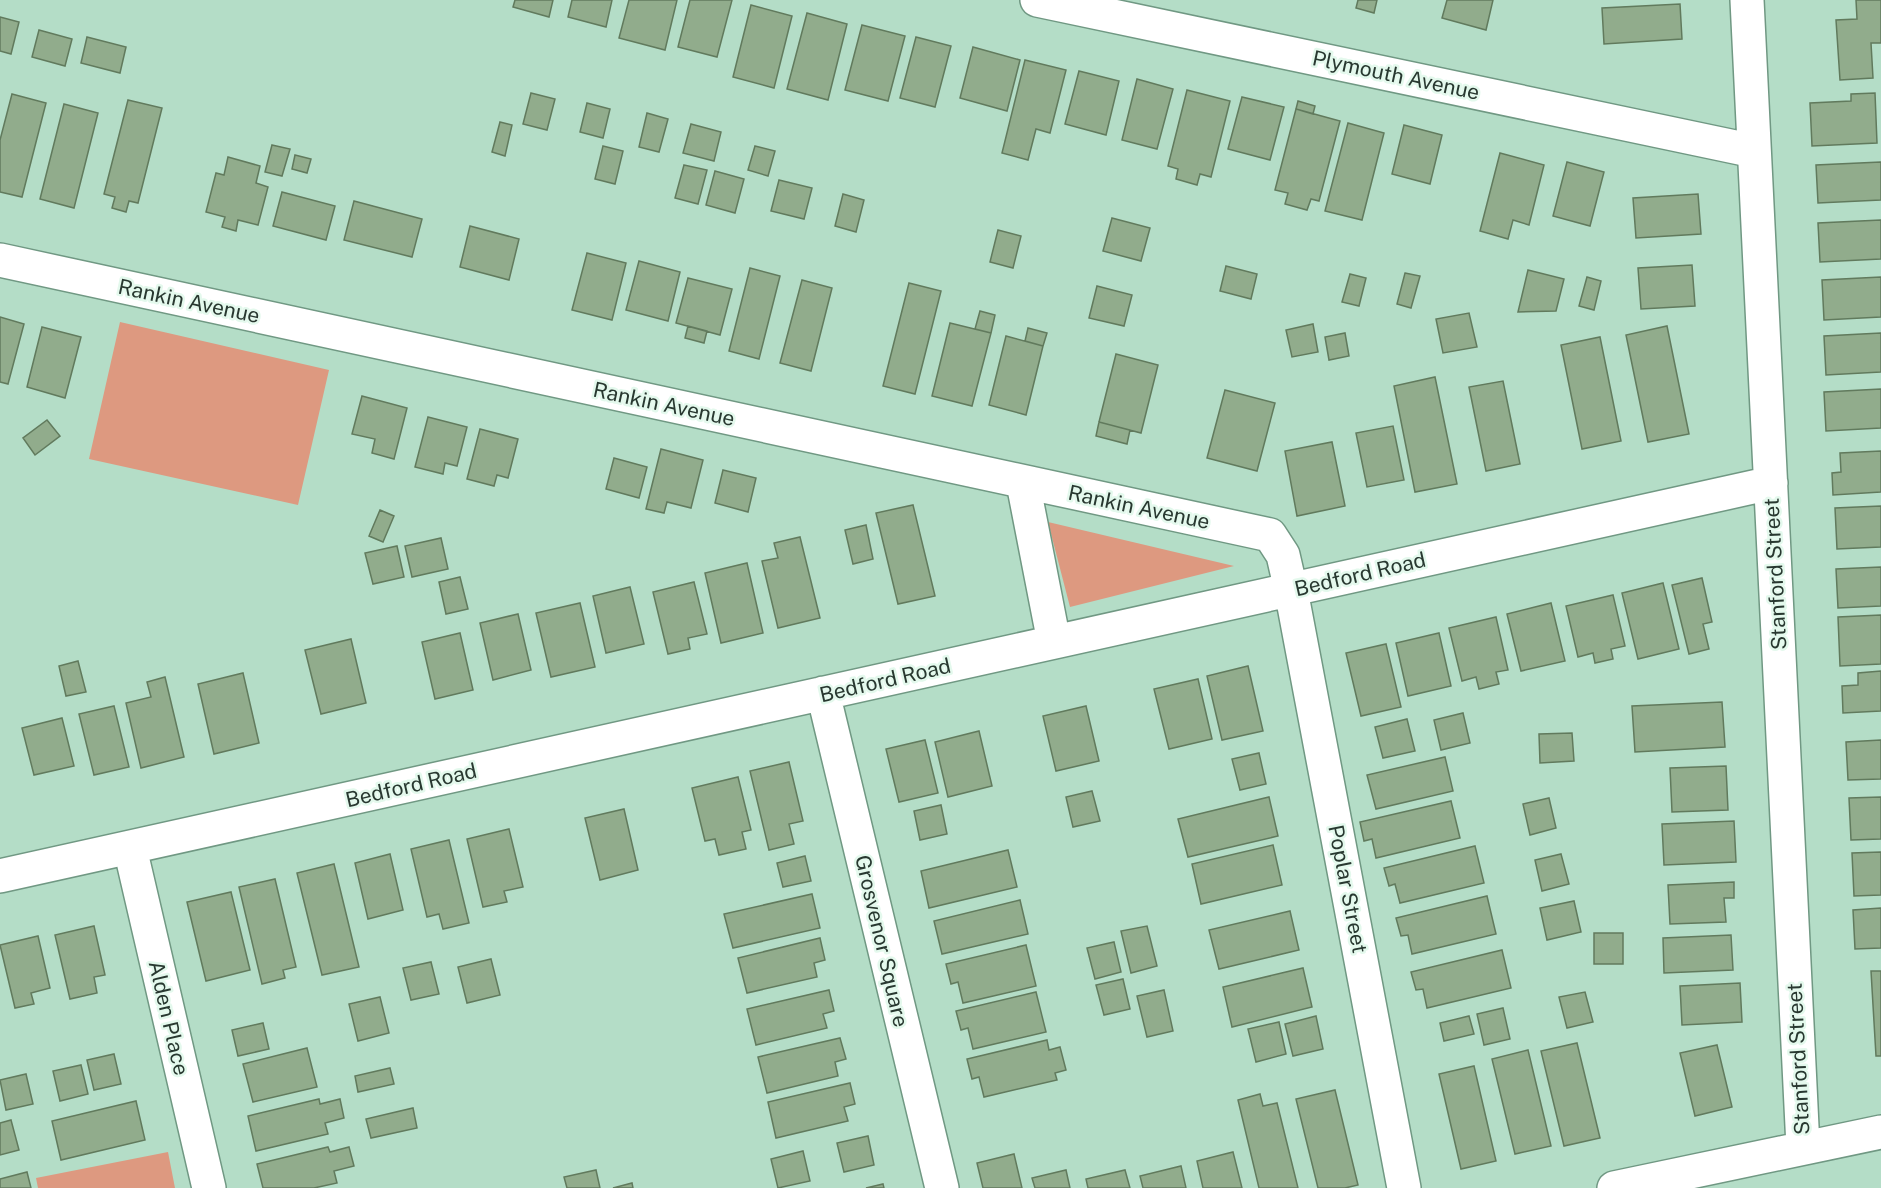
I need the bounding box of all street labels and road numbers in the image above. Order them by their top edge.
street label: Plymouth Avenue [1310,45,1482,105]
street label: Rankin Avenue [116,274,262,328]
street label: Rankin Avenue [591,377,737,431]
street label: Rankin Avenue [1066,480,1212,534]
street label: Stanford Street [1759,497,1791,651]
street label: Bedford Road [1292,547,1428,601]
street label: Bedford Road [817,653,953,707]
street label: Bedford Road [343,758,479,812]
street label: Poplar Street [1323,823,1373,955]
street label: Grosvenor Square [850,853,914,1029]
street label: Alden Place [144,958,194,1078]
street label: Stanford Street [1782,982,1814,1136]

